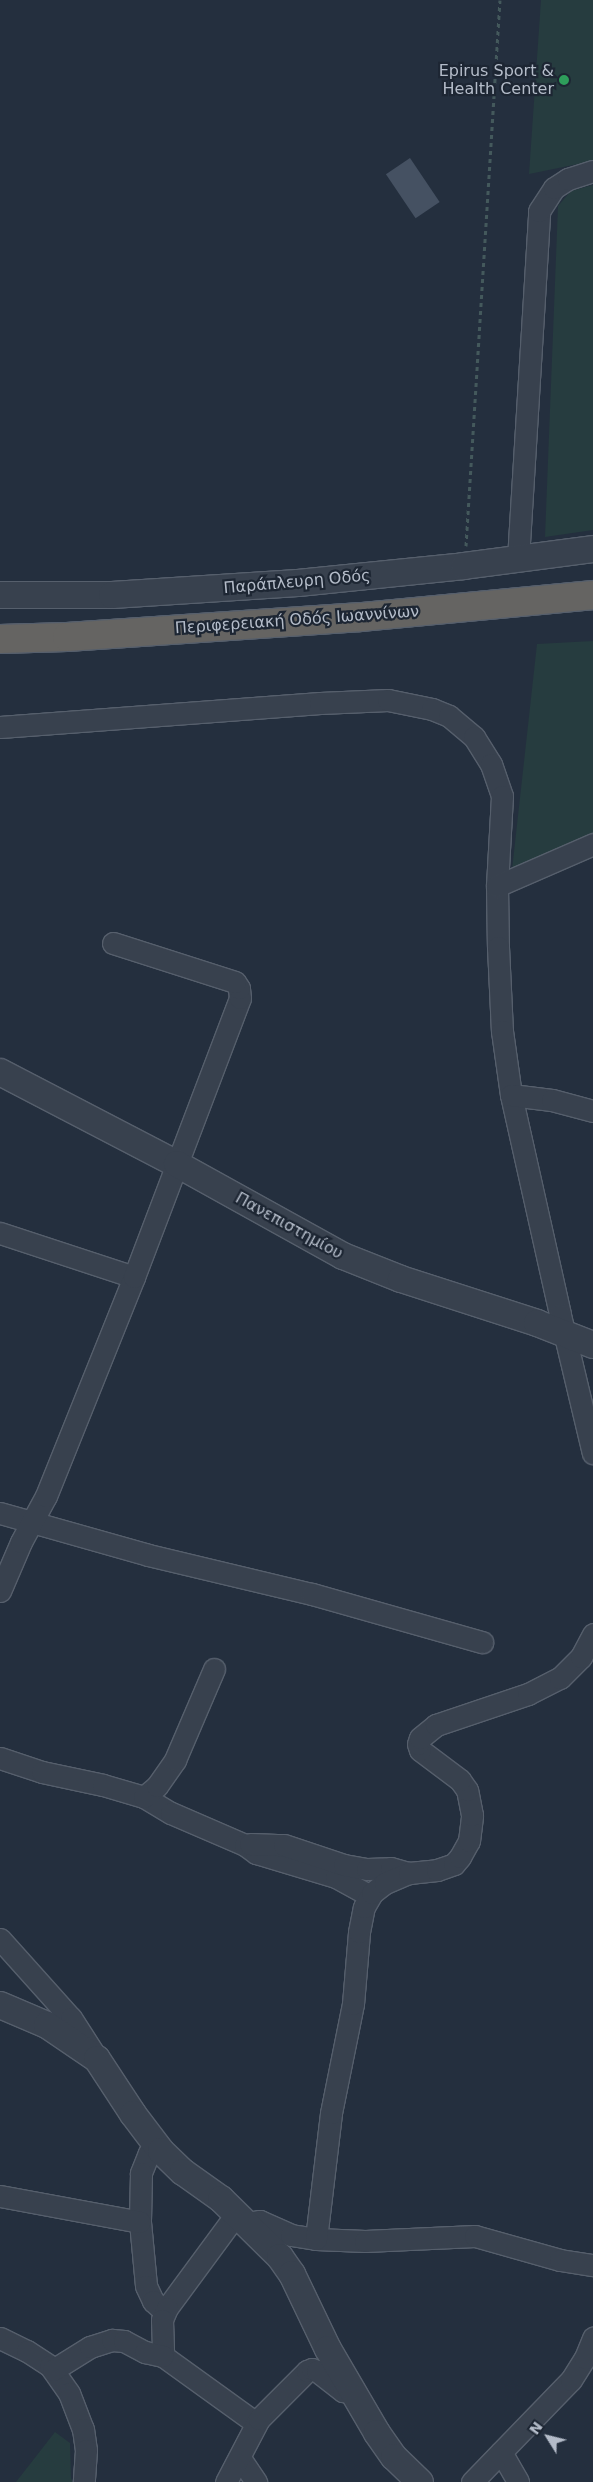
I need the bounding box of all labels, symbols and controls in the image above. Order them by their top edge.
place label: Epirus Sport & Health Center [439,61,554,99]
marker: Epirus Sport & Health Center [558,74,570,86]
street label: Παράπλευρη Οδός [223,566,371,598]
street label: Περιφερειακή Οδός Ιωαννίνων [174,602,420,638]
street label: Πανεπιστημίου [232,1189,346,1263]
north arrow [523,2412,573,2462]
text: N [526,2419,546,2438]

